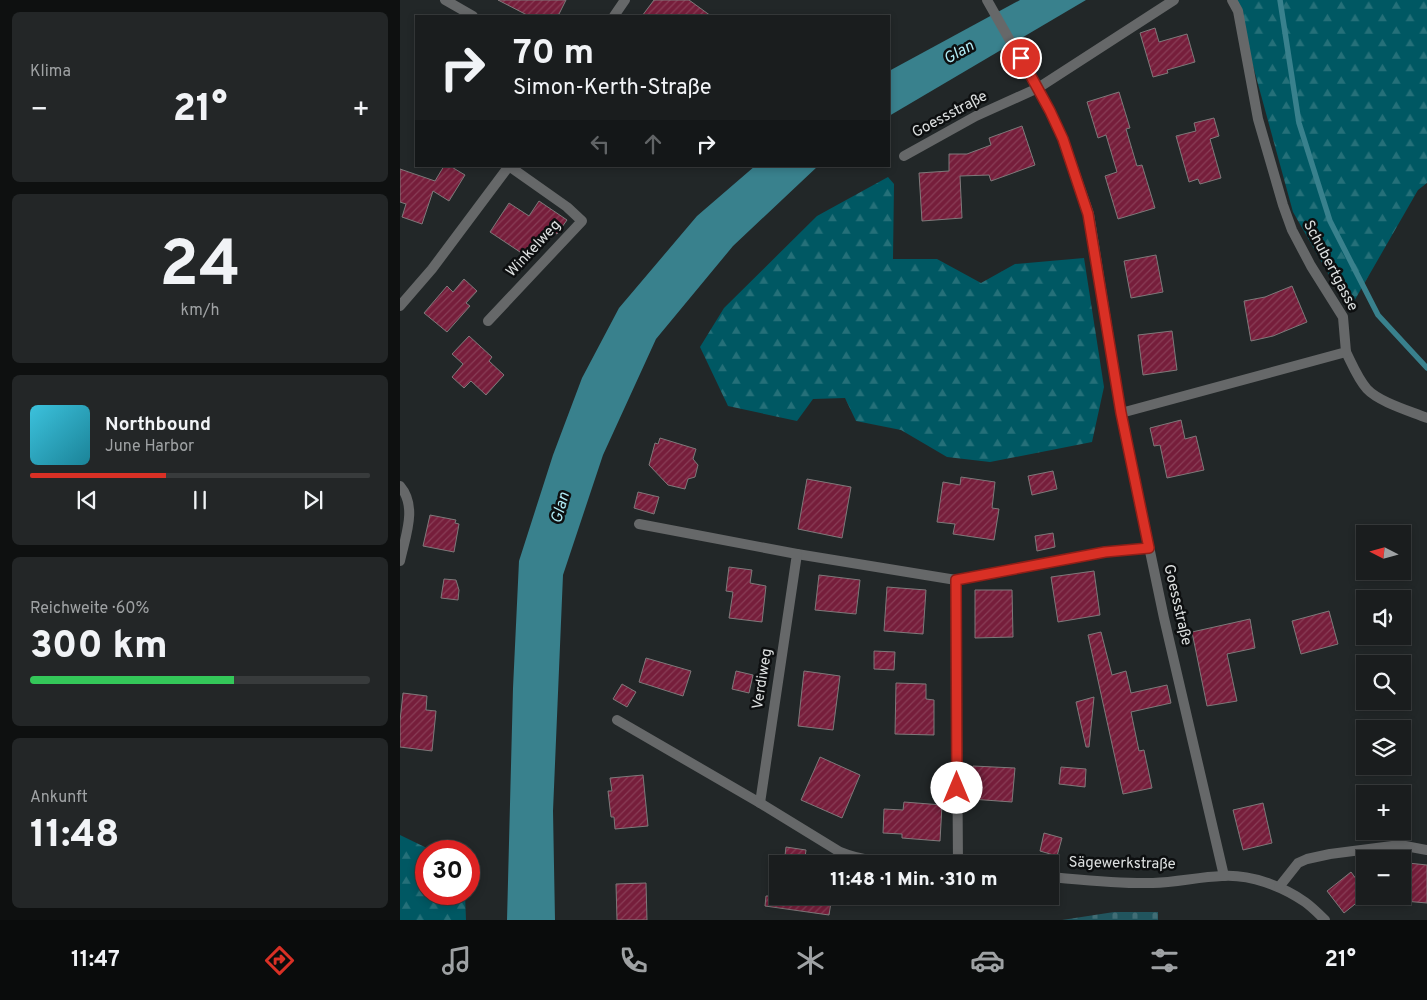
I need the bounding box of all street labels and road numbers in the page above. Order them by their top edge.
street label: Goessstraße [909,87,991,143]
street label: Winkelweg [503,216,565,282]
street label: Schubertgasse [1298,217,1362,315]
street label: Goessstraße [1158,563,1196,647]
street label: Verdiweg [749,647,777,711]
street label: Sägewerkstraße [1068,854,1176,874]

